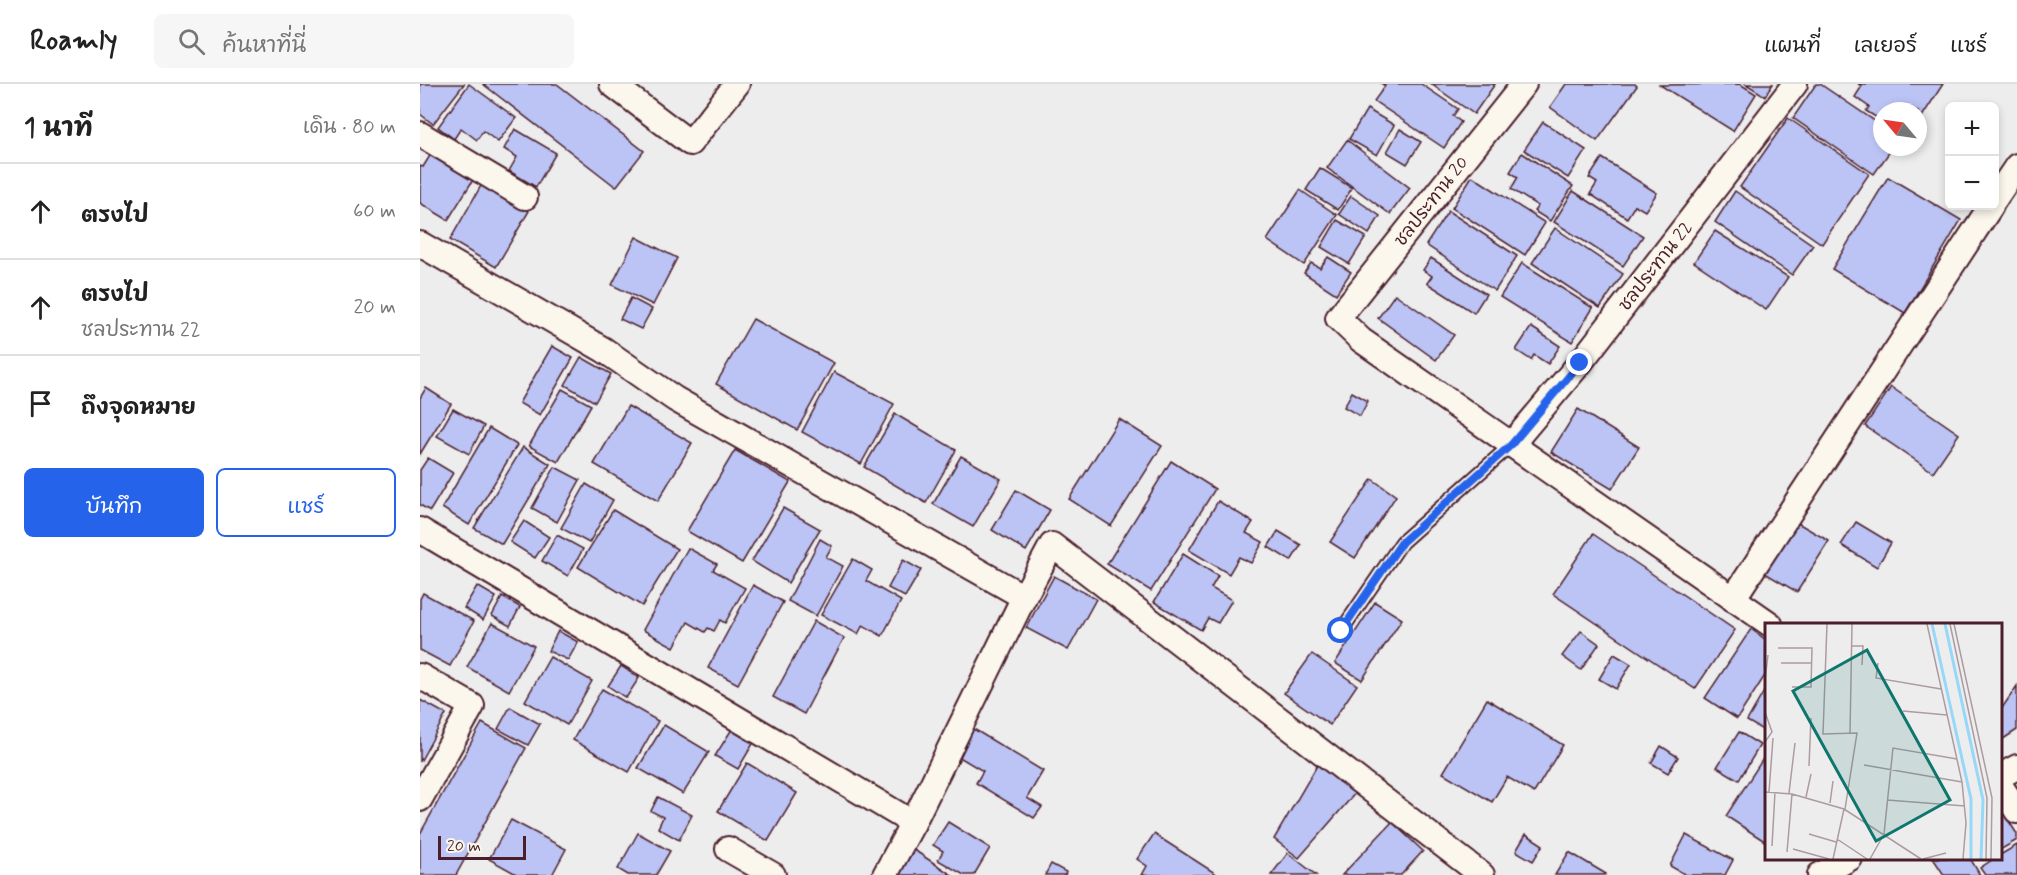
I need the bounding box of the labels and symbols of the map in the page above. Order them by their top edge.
north arrow [1873,102,1927,156]
street label: ชลประทาน 20 [1389,152,1475,252]
street label: ชลประทาน 22 [1613,217,1698,316]
route end [1566,349,1592,375]
route start [1327,617,1353,643]
inset map [1765,623,2002,860]
scale bar [438,833,526,860]

